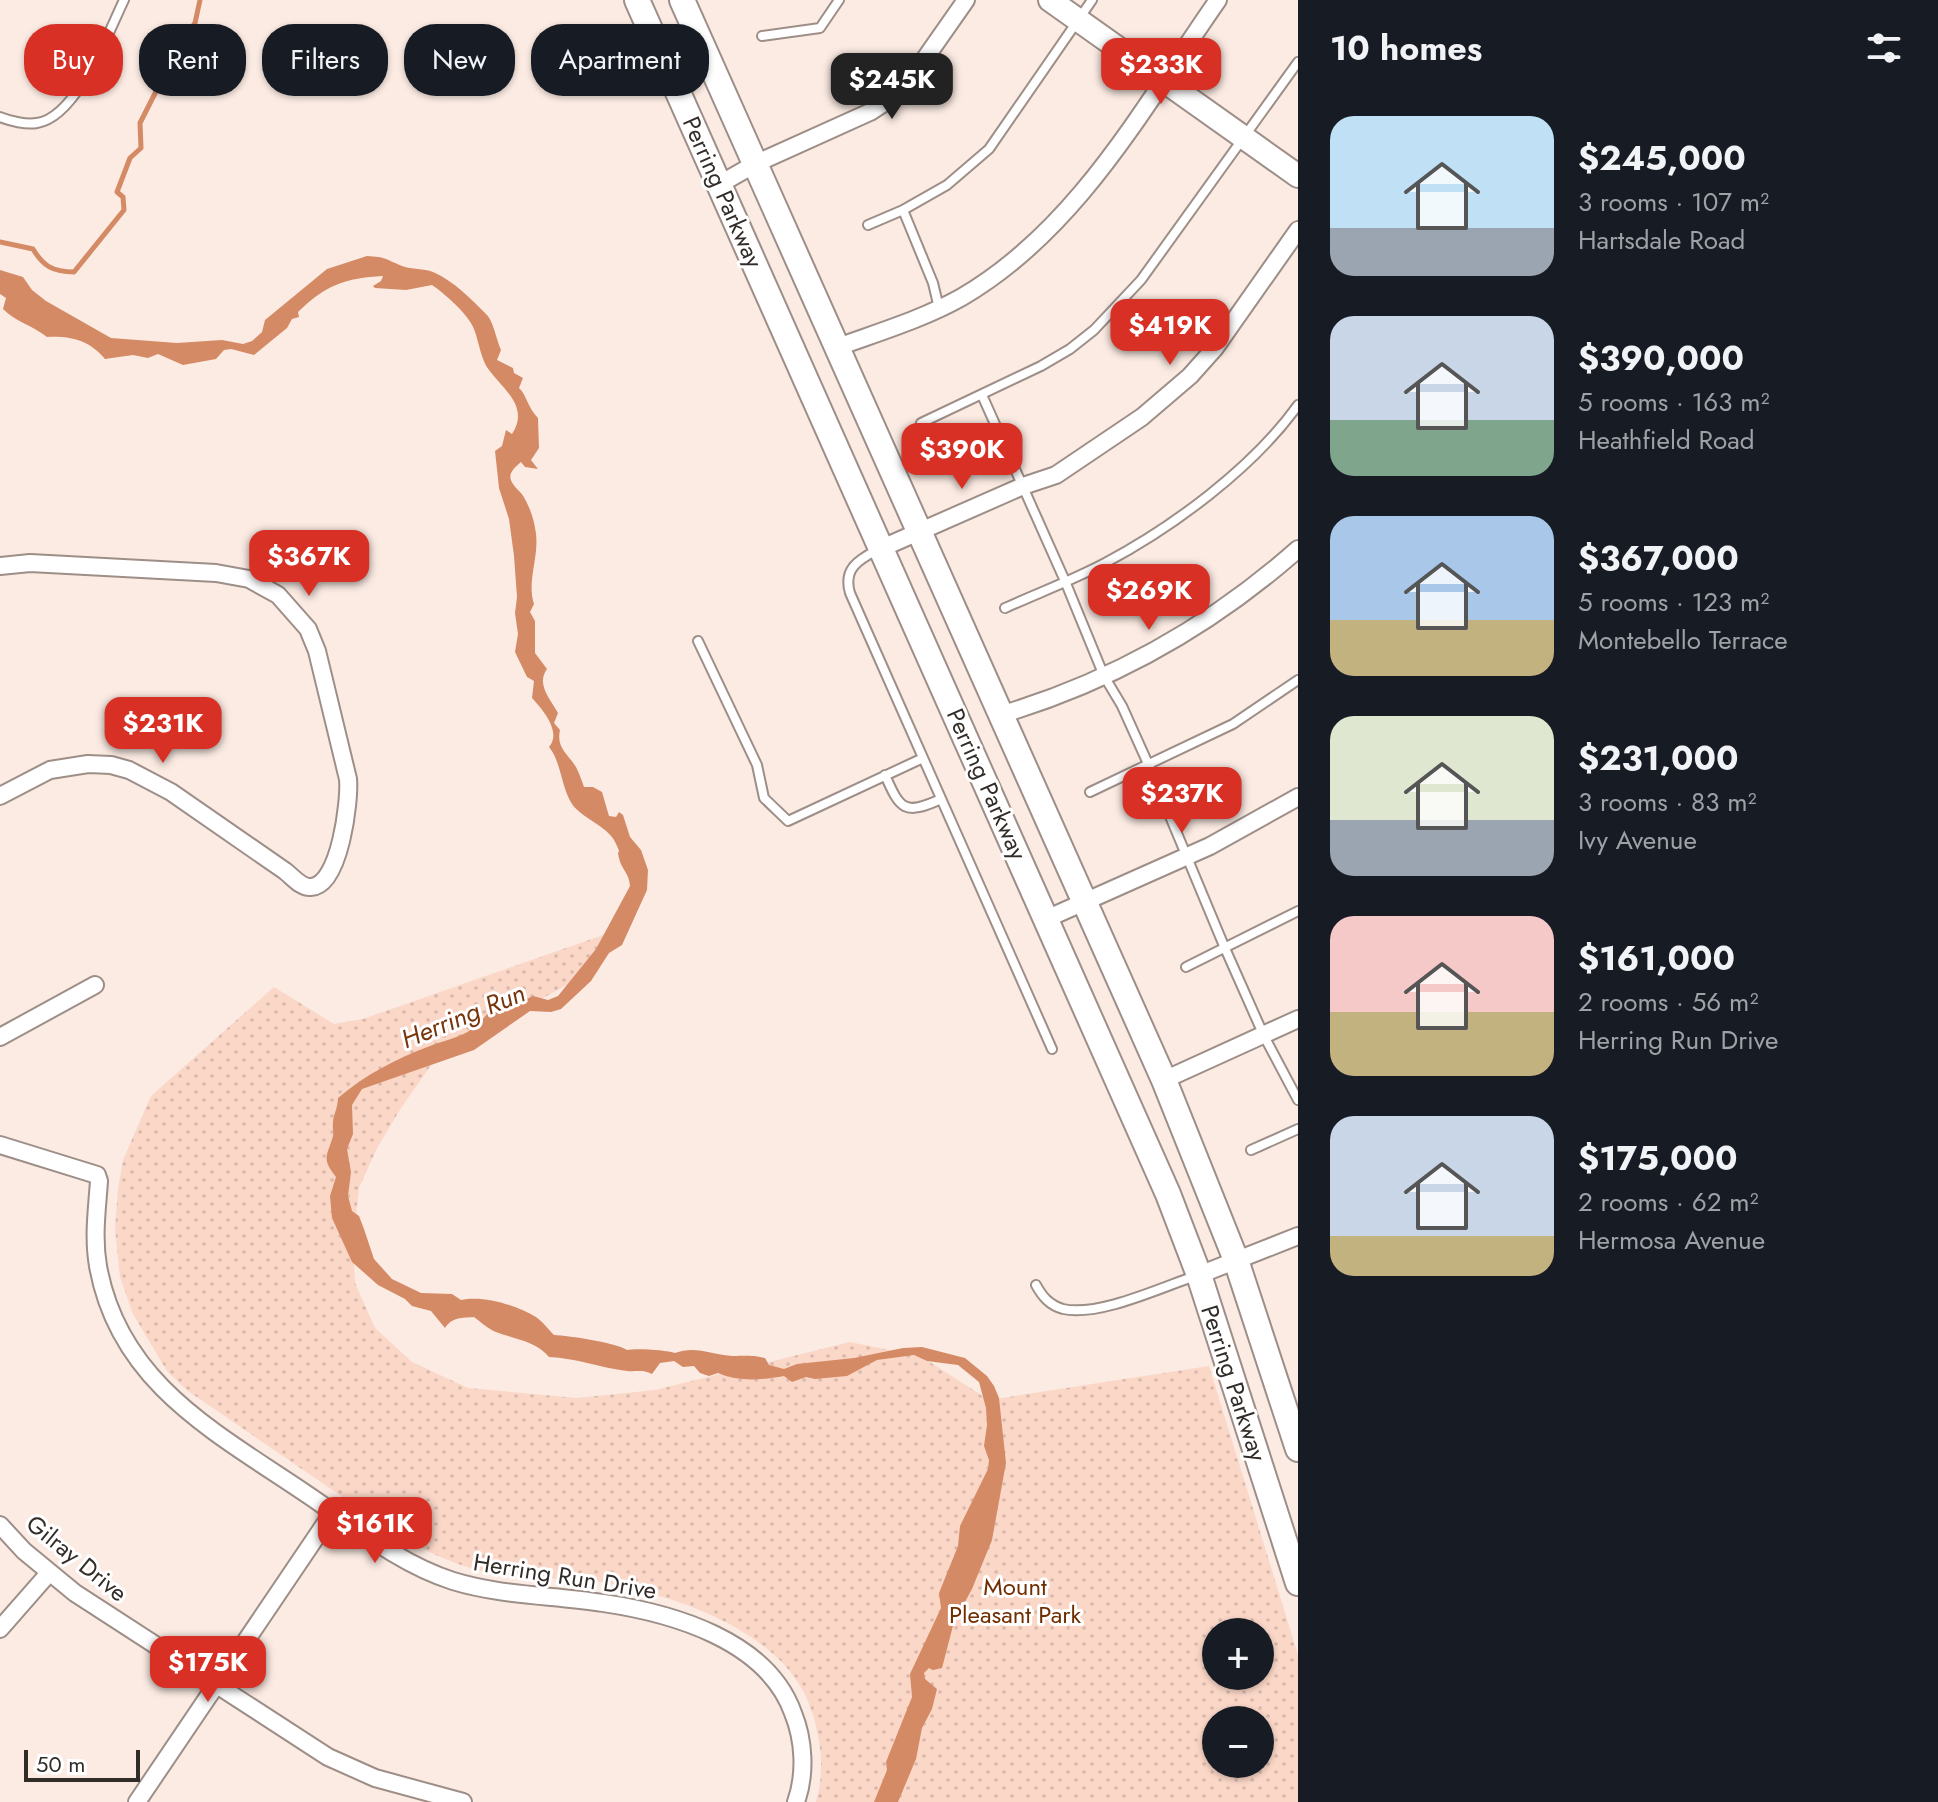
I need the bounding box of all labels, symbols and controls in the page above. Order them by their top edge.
chip: Buy [24,24,123,96]
chip: Rent [139,24,246,96]
chip: Filters [262,24,388,96]
chip: New [404,24,515,96]
chip: Apartment [531,24,709,96]
text: 10 homes [1330,24,1482,73]
icon: filters [1862,26,1906,70]
pin: $233K [1105,38,1217,106]
text: $233K [1119,45,1203,83]
pin: $245K [836,53,948,121]
text: $245K [849,60,935,98]
street label: Perring Parkway [674,111,772,274]
text: $245,000 [1578,134,1746,183]
icon: home [1394,148,1490,244]
text: 3 rooms · 107 m² [1578,183,1769,221]
text: Hartsdale Road [1578,221,1745,259]
pin: $419K [1114,299,1226,367]
text: $419K [1128,306,1212,344]
text: $390,000 [1578,334,1744,383]
icon: home [1394,348,1490,444]
text: 5 rooms · 163 m² [1578,383,1770,421]
text: Heathfield Road [1578,421,1755,459]
pin: $390K [906,423,1018,491]
text: $390K [919,430,1005,468]
pin: $367K [253,530,365,598]
text: $367,000 [1578,534,1739,583]
text: $367K [267,537,351,575]
icon: home [1394,548,1490,644]
pin: $269K [1093,564,1205,632]
text: $269K [1106,571,1192,609]
text: 5 rooms · 123 m² [1578,583,1769,621]
text: Montebello Terrace [1578,621,1788,659]
pin: $231K [107,697,219,765]
street label: Perring Parkway [938,703,1036,866]
text: $231K [123,704,203,742]
text: $231,000 [1578,734,1738,783]
icon: home [1394,748,1490,844]
pin: $237K [1126,767,1238,835]
text: $237K [1141,774,1223,812]
text: 3 rooms · 83 m² [1578,783,1757,821]
text: Ivy Avenue [1578,821,1697,859]
text: $161,000 [1578,934,1735,983]
icon: home [1394,948,1490,1044]
water label: Herring Run [395,974,531,1058]
text: 2 rooms · 56 m² [1578,983,1758,1021]
text: Herring Run Drive [1578,1021,1778,1059]
text: $175,000 [1578,1134,1737,1183]
icon: home [1394,1148,1490,1244]
text: 2 rooms · 62 m² [1578,1183,1759,1221]
text: Hermosa Avenue [1578,1221,1765,1259]
street label: Perring Parkway [1192,1300,1276,1466]
pin: $161K [319,1497,431,1565]
text: $161K [336,1504,414,1542]
street label: Gilray Drive [19,1506,135,1610]
street label: Herring Run Drive [471,1544,659,1608]
park label: Mount Pleasant Park [949,1569,1081,1632]
map controls [1202,1618,1274,1778]
button: + [1202,1618,1274,1690]
pin: $175K [152,1636,264,1704]
text: $175K [168,1643,248,1681]
button: − [1202,1706,1274,1778]
scale bar [24,1746,140,1782]
text: 50 m [36,1748,85,1780]

